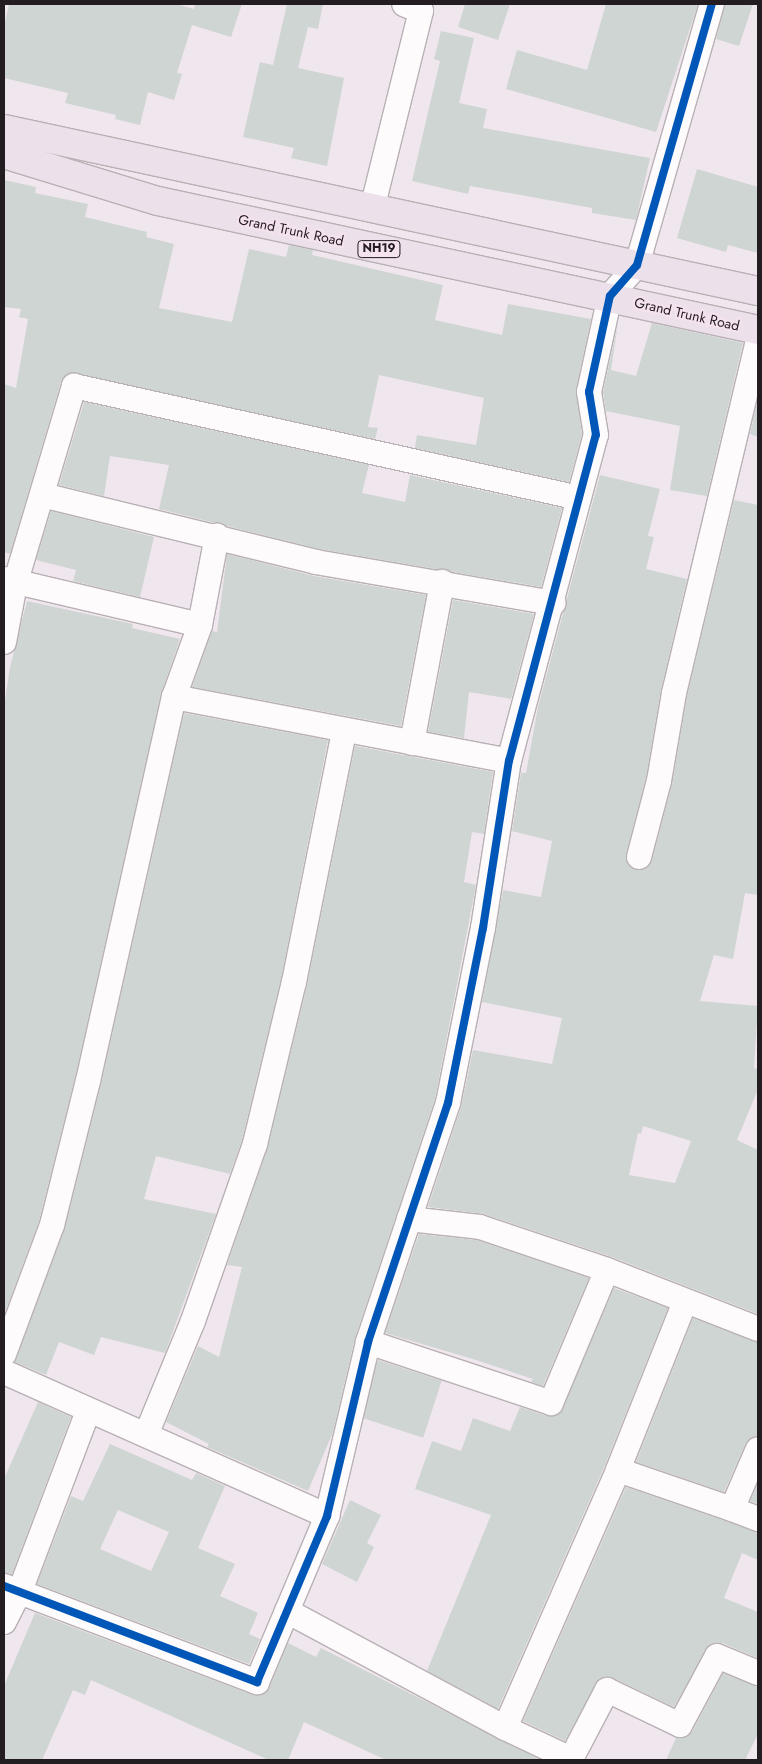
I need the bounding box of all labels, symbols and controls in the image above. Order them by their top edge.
street label: Grand Trunk Road [237,211,345,249]
road number: NH19 [356,240,402,258]
street label: Grand Trunk Road [633,294,741,334]

